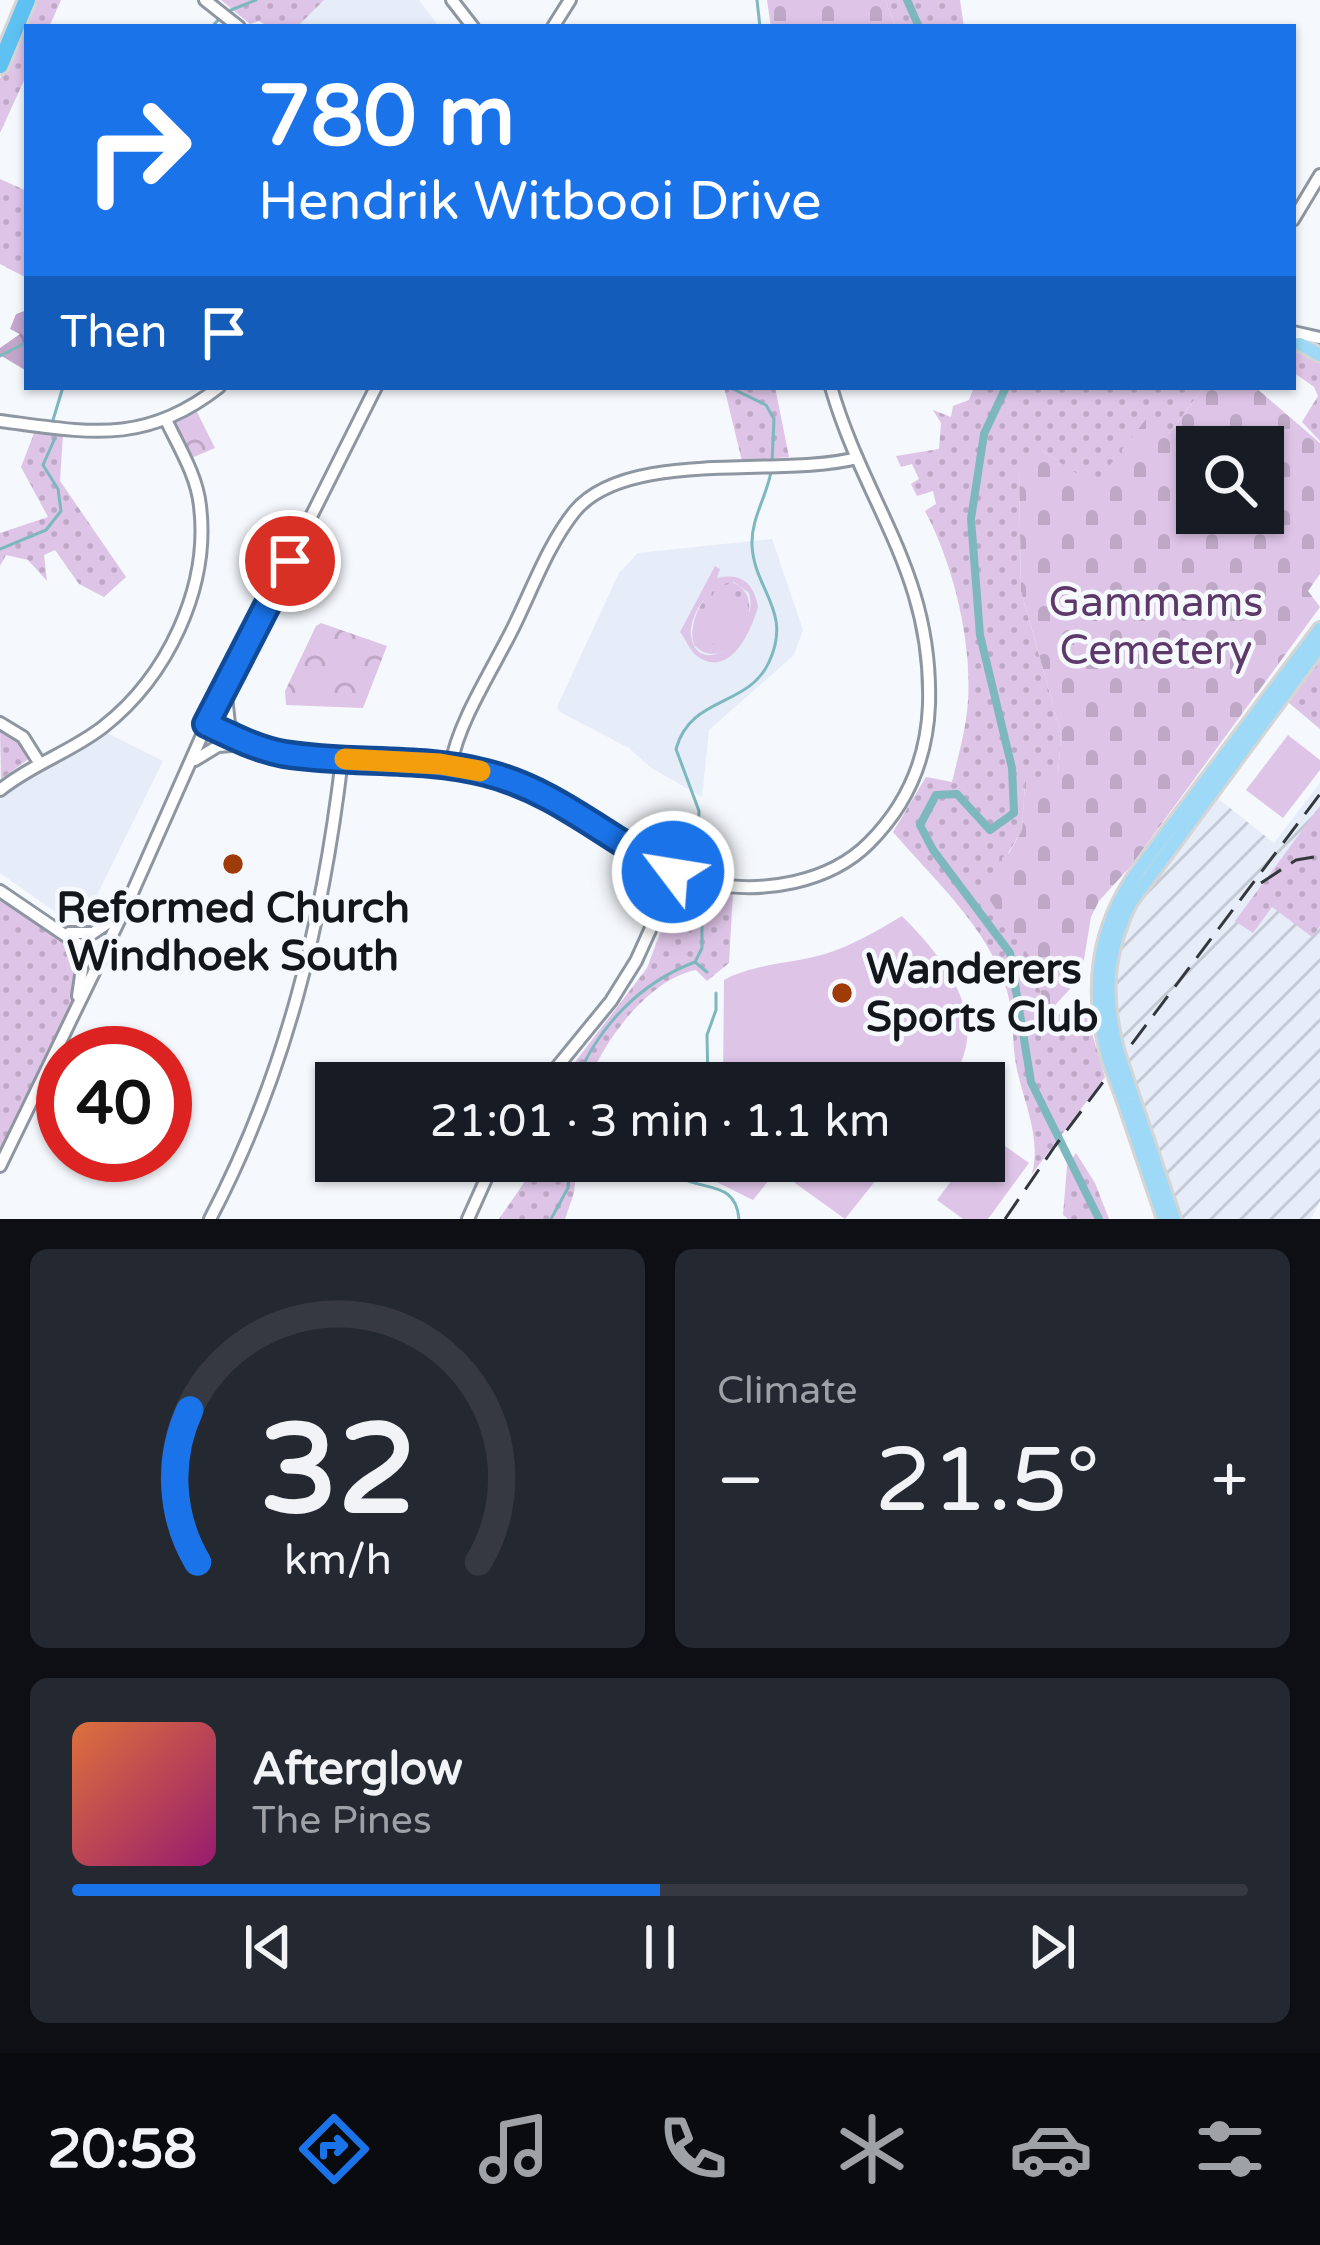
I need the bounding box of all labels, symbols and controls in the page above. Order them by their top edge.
text: 780 m [258,67,515,168]
icon: right [60,72,216,228]
text: Hendrik Witbooi Drive [258,169,822,234]
icon: arrive [191,300,257,366]
text: Then [60,306,167,360]
map controls [1176,426,1284,534]
button: search [1176,426,1284,534]
pin [239,510,341,612]
icon: arrive [257,528,323,594]
park label: Gammams Cemetery [1049,577,1263,676]
position arrow [610,809,736,935]
marker: Reformed Church Windhoek South [220,851,246,877]
place label: Reformed Church Windhoek South [56,883,410,982]
place label: Wanderers Sports Club [866,944,1099,1043]
marker: Wanderers Sports Club [829,980,855,1006]
speed limit sign: 40 [36,1026,192,1182]
text: 21:01 · 3 min · 1.1 km [430,1095,890,1149]
text: Climate [717,1367,857,1414]
text: 32 [259,1396,416,1547]
text: 21.5° [875,1427,1100,1536]
text: − [717,1441,764,1521]
text: + [1211,1441,1248,1521]
text: km/h [284,1534,391,1585]
text: Afterglow [252,1743,463,1797]
text: The Pines [252,1797,432,1844]
icon: previous [235,1914,301,1980]
icon: pause [627,1914,693,1980]
icon: next [1019,1914,1085,1980]
icon: directions [292,2107,376,2191]
icon: music [472,2107,556,2191]
icon: phone [651,2107,735,2191]
icon: climate [830,2107,914,2191]
icon: car [1009,2107,1093,2191]
icon: filters [1188,2107,1272,2191]
text: 20:58 [48,2117,197,2182]

